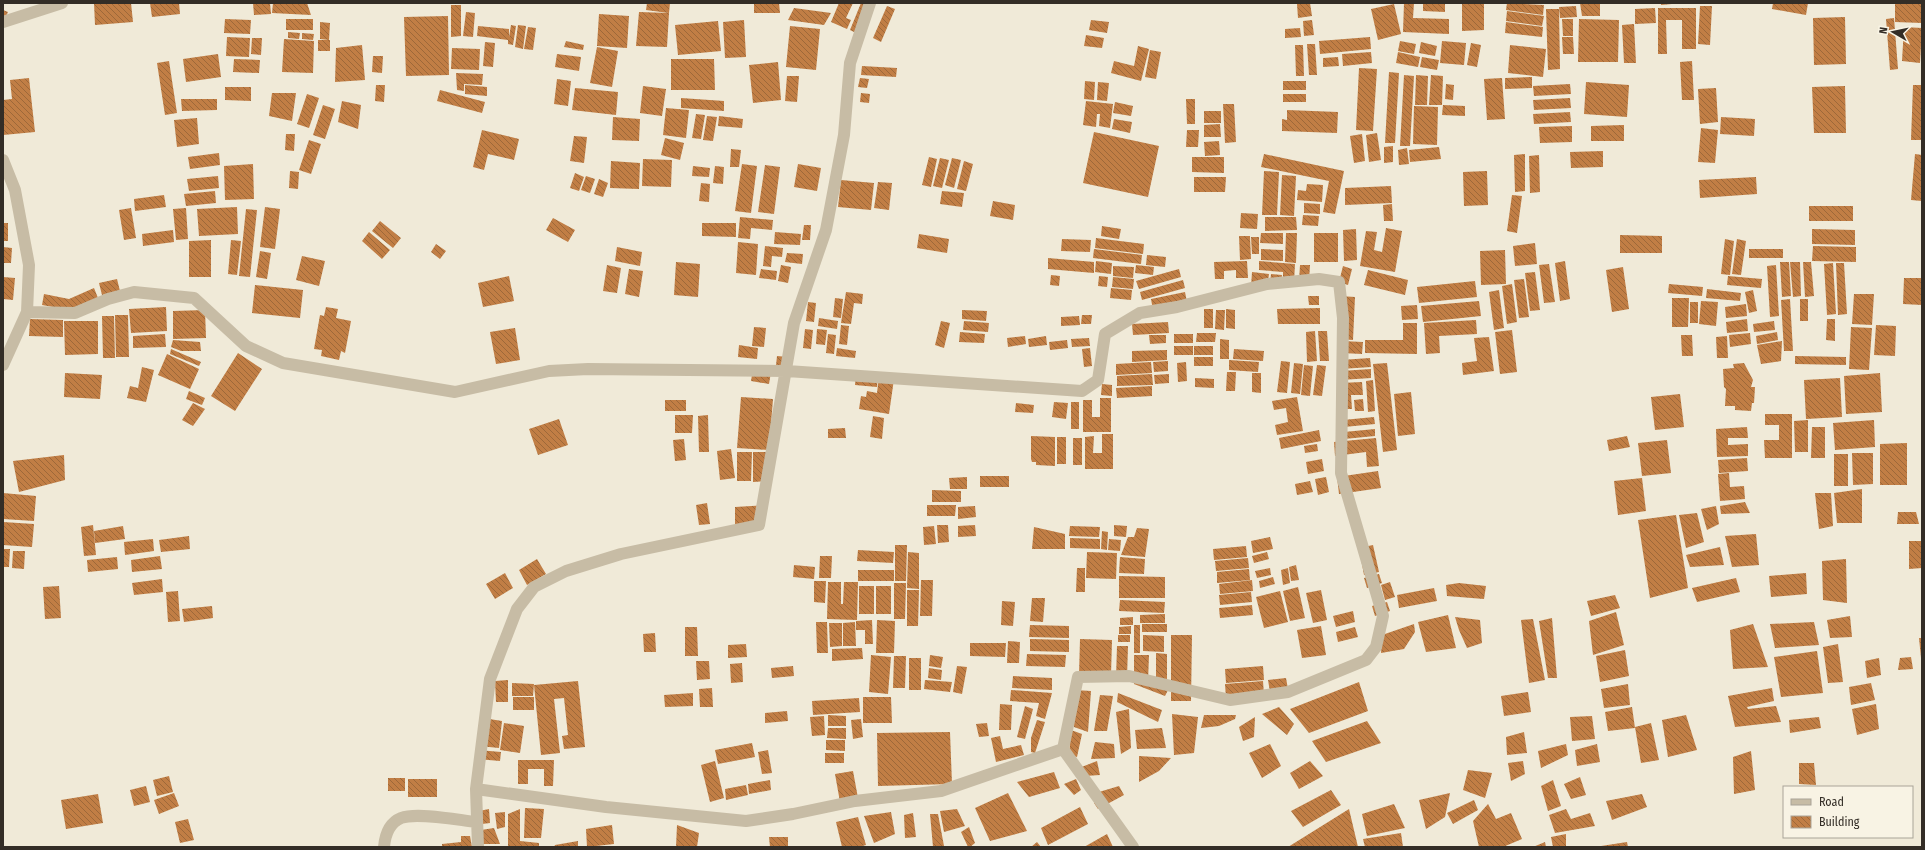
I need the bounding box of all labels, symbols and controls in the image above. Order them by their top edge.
north arrow [1873,12,1913,52]
text: N [1877,26,1891,35]
legend [1783,786,1913,838]
text: Road [1819,795,1844,809]
text: Building [1819,815,1860,829]

